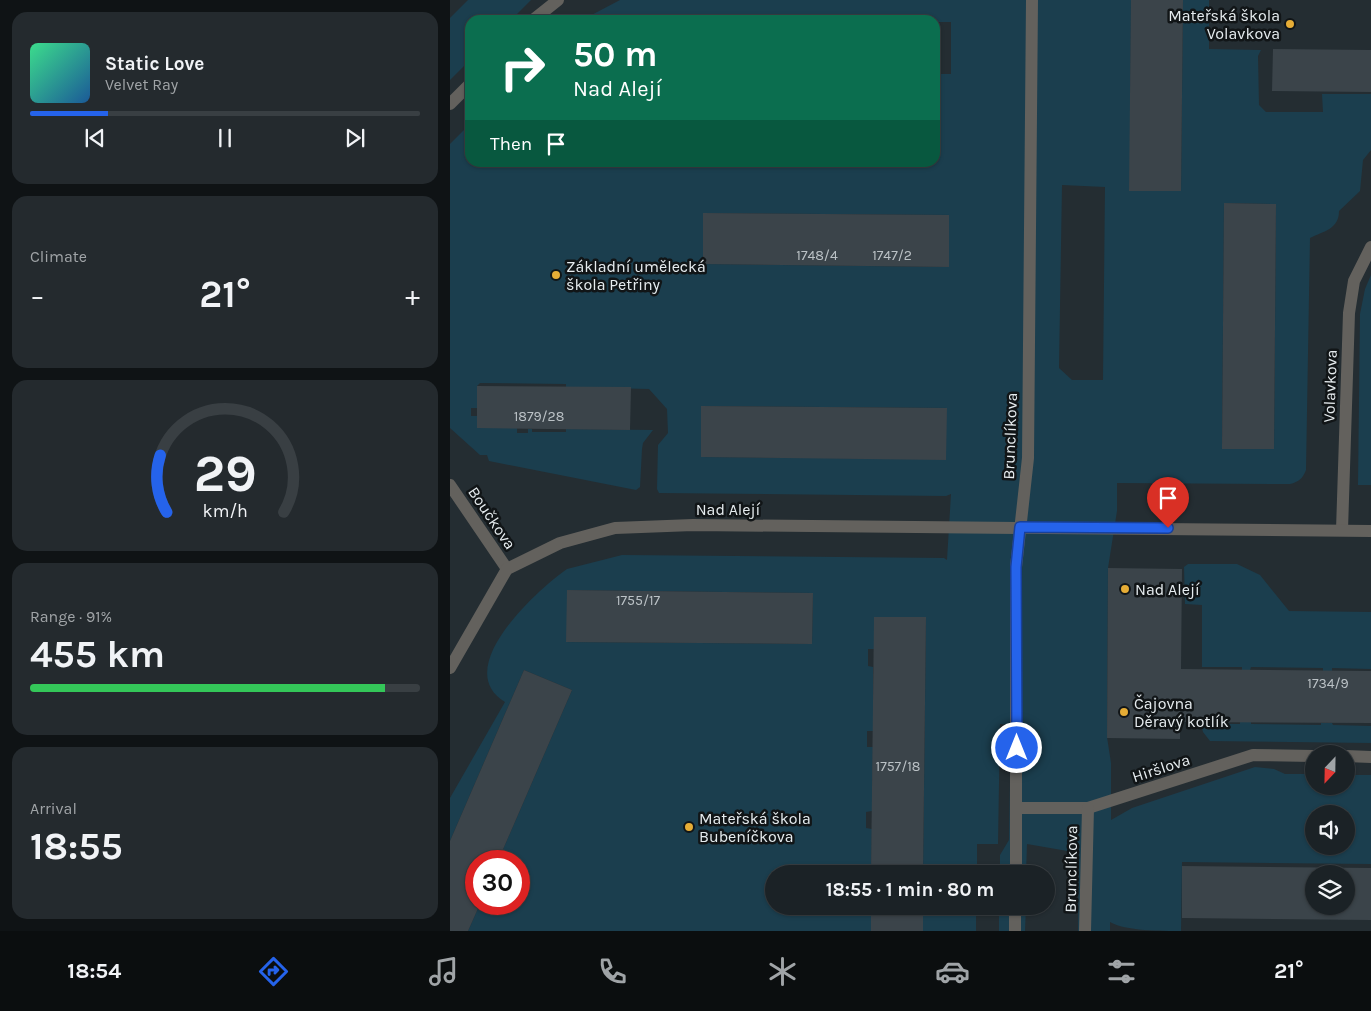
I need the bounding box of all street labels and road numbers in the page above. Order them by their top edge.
street label: Volavkova [1319,349,1341,423]
street label: Brunclíkova [999,392,1021,480]
street label: Boučkova [464,483,520,553]
street label: Nad Alejí [696,500,761,519]
street label: Hiršlova [1130,750,1192,786]
street label: Brunclíkova [1061,825,1081,913]

